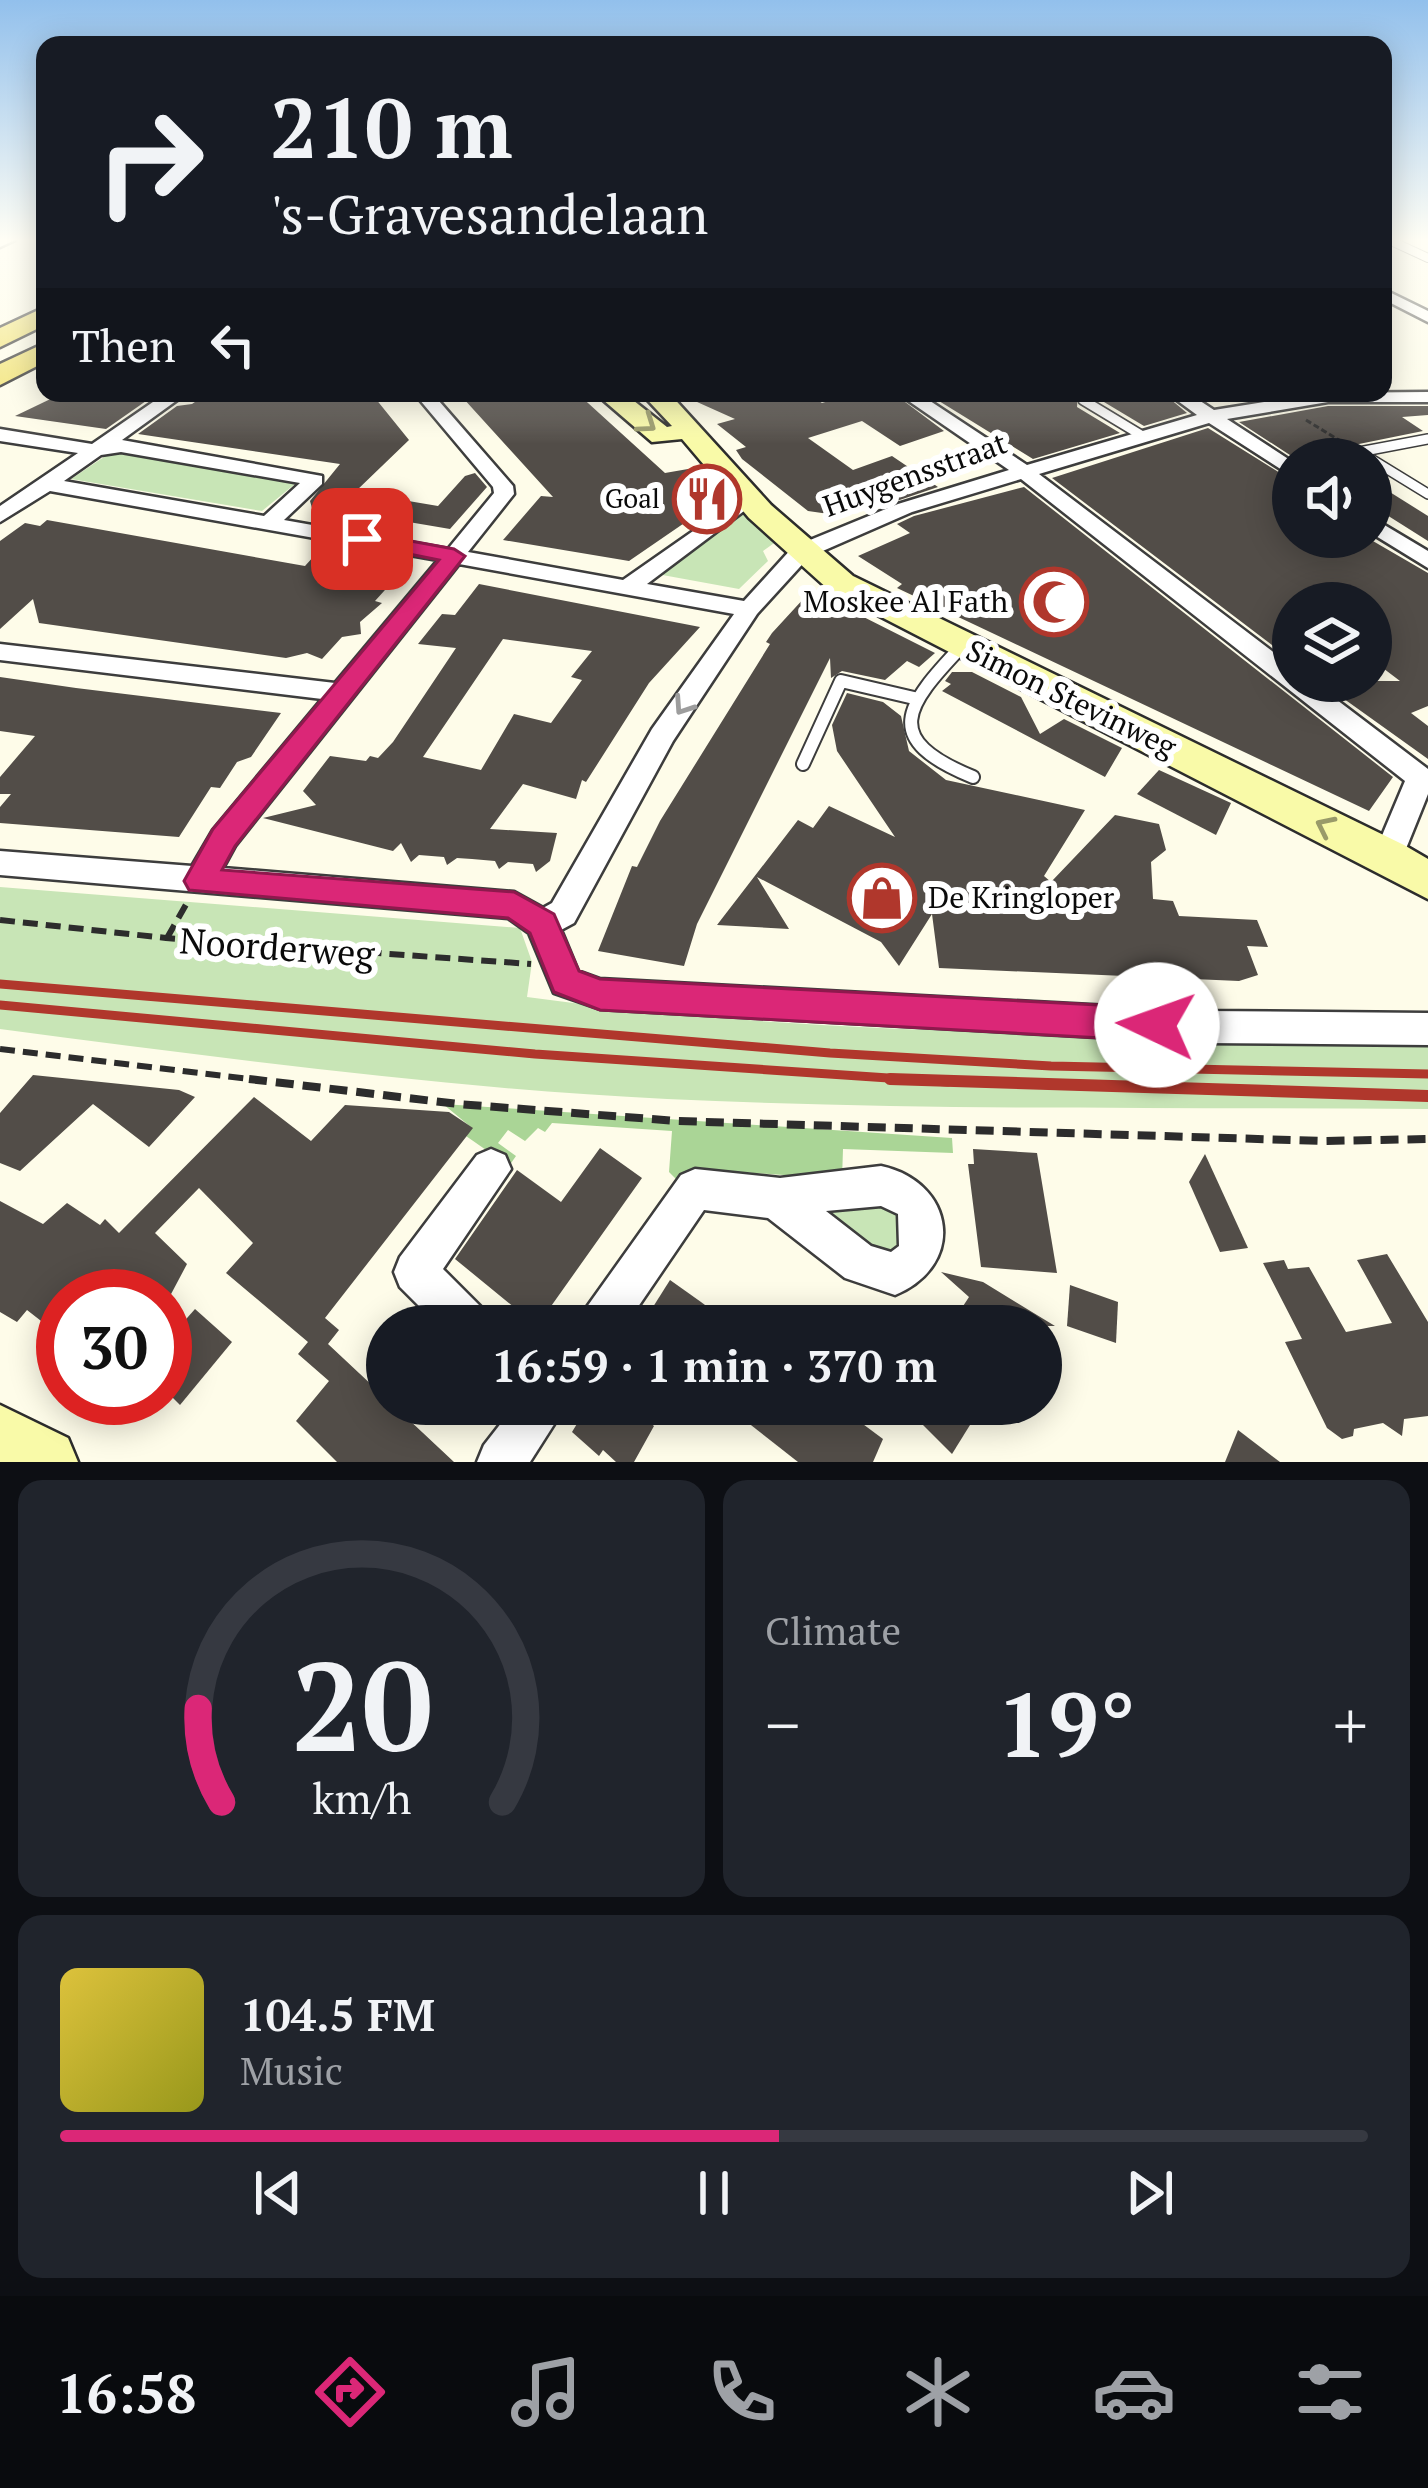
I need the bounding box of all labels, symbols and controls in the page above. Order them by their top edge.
text: 210 m [270,71,513,182]
icon: right [72,84,228,240]
text: 's-Gravesandelaan [270,178,708,249]
icon: left [200,312,266,378]
text: Then [72,315,176,375]
one-way arrow [634,410,656,432]
street label: Huygensstraat [817,422,1012,526]
map controls [1272,438,1392,702]
button: sound [1272,438,1392,558]
restaurant icon: Goal [672,464,742,534]
place label: Goal [605,480,660,516]
pin [311,488,413,590]
icon: arrive [329,506,395,572]
mosque icon: Moskee Al Fath [1019,567,1089,637]
place label: Moskee Al Fath [803,581,1008,621]
button: layers [1272,582,1392,702]
street label: Simon Stevinweg [960,630,1184,767]
one-way arrow [675,692,697,714]
one-way arrow [1316,816,1337,840]
shop icon: De Kringloper [847,863,917,933]
place label: De Kringloper [928,877,1115,917]
street label: Noorderweg [178,916,377,977]
position arrow [1094,962,1220,1088]
speed limit sign: 30 [36,1269,192,1425]
text: 16:59 · 1 min · 370 m [491,1335,937,1395]
text: Climate [765,1604,901,1656]
text: 20 [291,1621,432,1787]
text: 19° [997,1663,1136,1783]
text: − [765,1680,800,1768]
text: + [1333,1680,1368,1768]
text: km/h [312,1768,411,1825]
text: 104.5 FM [240,1984,435,2044]
text: Music [240,2044,343,2096]
icon: previous [245,2160,311,2226]
icon: pause [681,2160,747,2226]
icon: next [1117,2160,1183,2226]
icon: directions [308,2350,392,2434]
icon: music [504,2350,588,2434]
icon: phone [700,2350,784,2434]
icon: climate [896,2350,980,2434]
icon: car [1092,2350,1176,2434]
icon: filters [1288,2350,1372,2434]
text: 16:58 [56,2357,197,2428]

